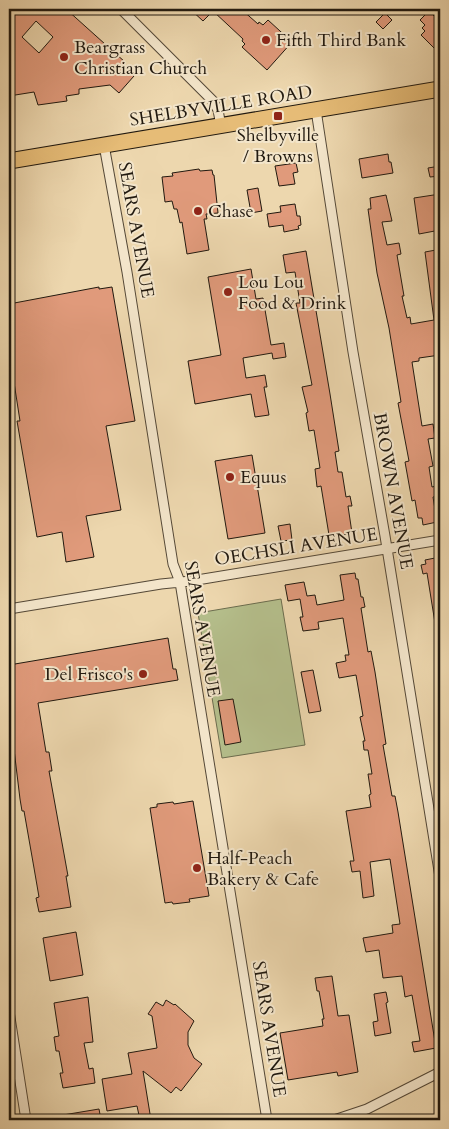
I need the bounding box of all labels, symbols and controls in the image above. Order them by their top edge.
place label: Fifth Third Bank [276,28,407,53]
marker: Fifth Third Bank [260,34,272,46]
place label: Beargrass Christian Church [74,35,207,81]
marker: Beargrass Christian Church [58,51,70,63]
street label: SHELBYVILLE ROAD [128,79,314,133]
marker: Shelbyville / Browns [272,110,284,122]
place label: Shelbyville / Browns [237,123,319,169]
street label: SEARS AVENUE [112,160,160,300]
place label: Chase [208,199,254,224]
marker: Chase [192,205,204,217]
place label: Lou Lou Food & Drink [238,270,347,316]
marker: Lou Lou Food & Drink [222,286,234,298]
street label: BROWN AVENUE [367,411,419,571]
place label: Equus [240,465,287,490]
marker: Equus [224,471,236,483]
street label: OECHSLI AVENUE [213,522,379,572]
street label: SEARS AVENUE [178,559,226,699]
place label: Del Frisco's [45,662,133,687]
marker: Del Frisco's [137,668,149,680]
place label: Half-Peach Bakery & Cafe [207,846,319,892]
marker: Half-Peach Bakery & Cafe [191,862,203,874]
street label: SEARS AVENUE [246,959,292,1099]

